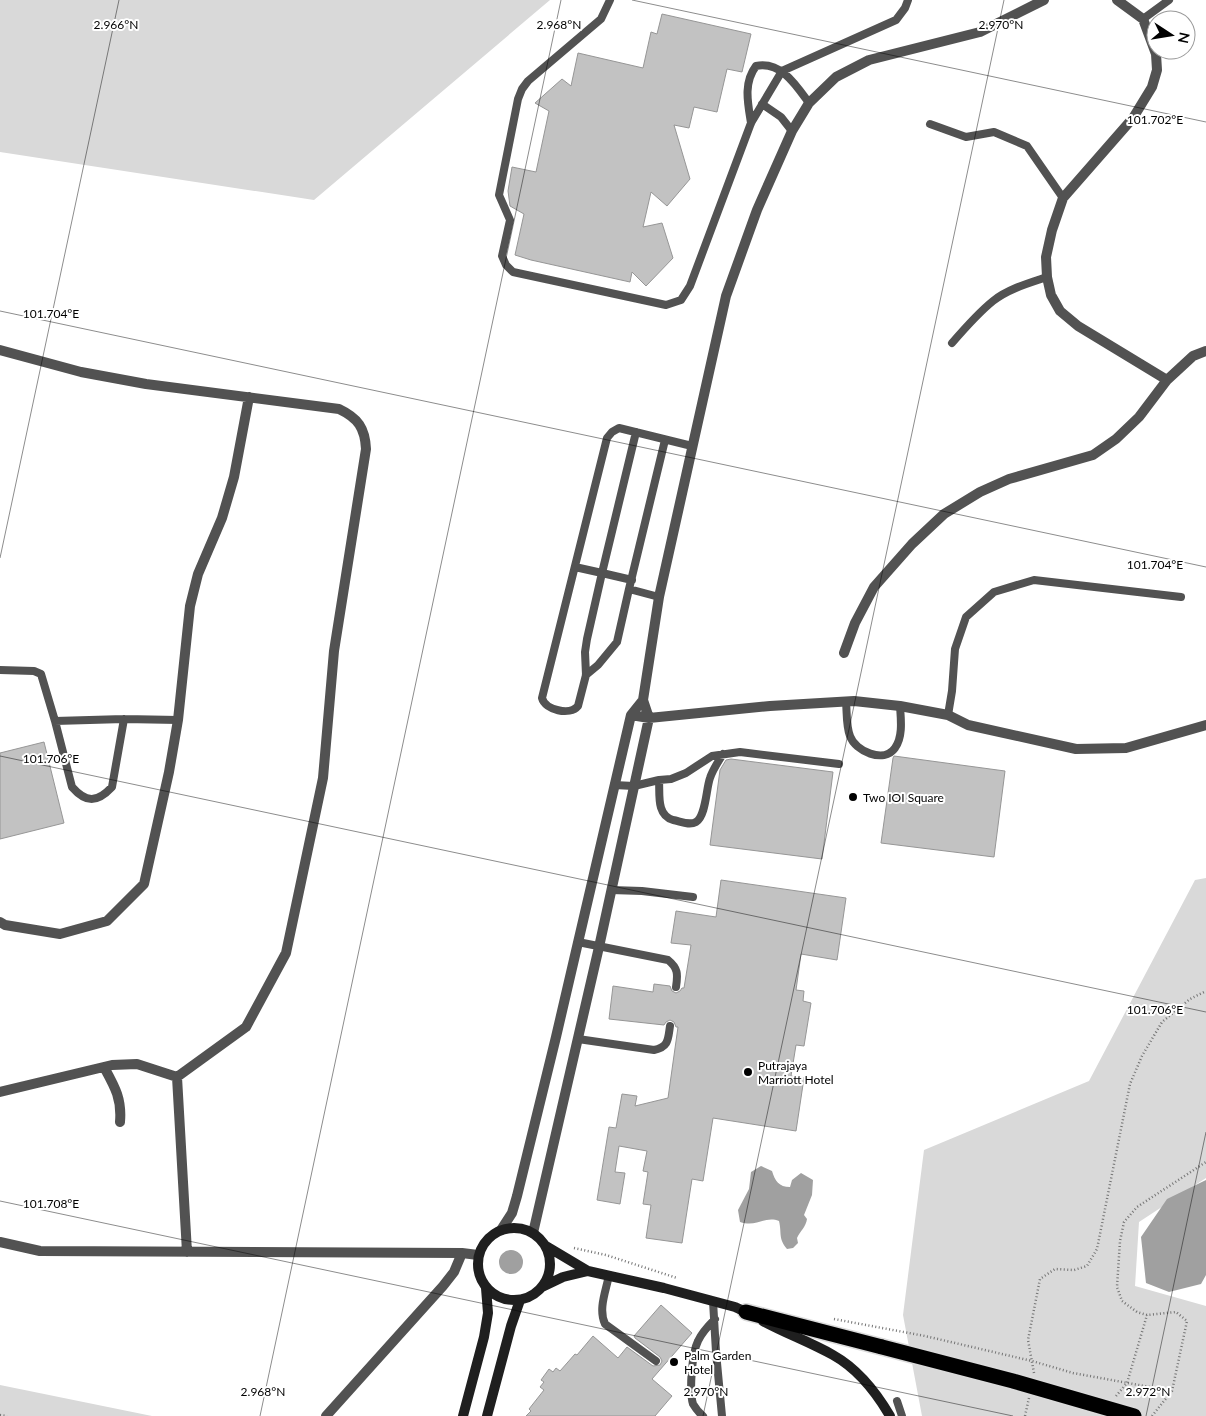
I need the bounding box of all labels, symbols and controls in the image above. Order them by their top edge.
north arrow [1146,10,1196,60]
text: 2.966°N [94,17,138,32]
text: 2.968°N [537,17,581,32]
text: 2.970°N [979,17,1023,32]
text: N [1175,31,1194,45]
text: 101.702°E [1127,112,1183,127]
text: 101.704°E [23,306,79,321]
text: 101.704°E [1127,557,1183,572]
text: 101.706°E [23,751,79,766]
place label: Two IOI Square [863,790,944,805]
marker: Two IOI Square [847,791,859,803]
text: 101.706°E [1127,1002,1183,1017]
place label: Putrajaya Marriott Hotel [758,1058,834,1087]
marker: Putrajaya Marriott Hotel [742,1066,754,1078]
text: 101.708°E [23,1196,79,1211]
place label: Palm Garden Hotel [684,1348,751,1377]
marker: Palm Garden Hotel [668,1356,680,1368]
text: 2.968°N [241,1384,285,1399]
text: 2.970°N [684,1384,728,1399]
text: 2.972°N [1126,1384,1170,1399]

